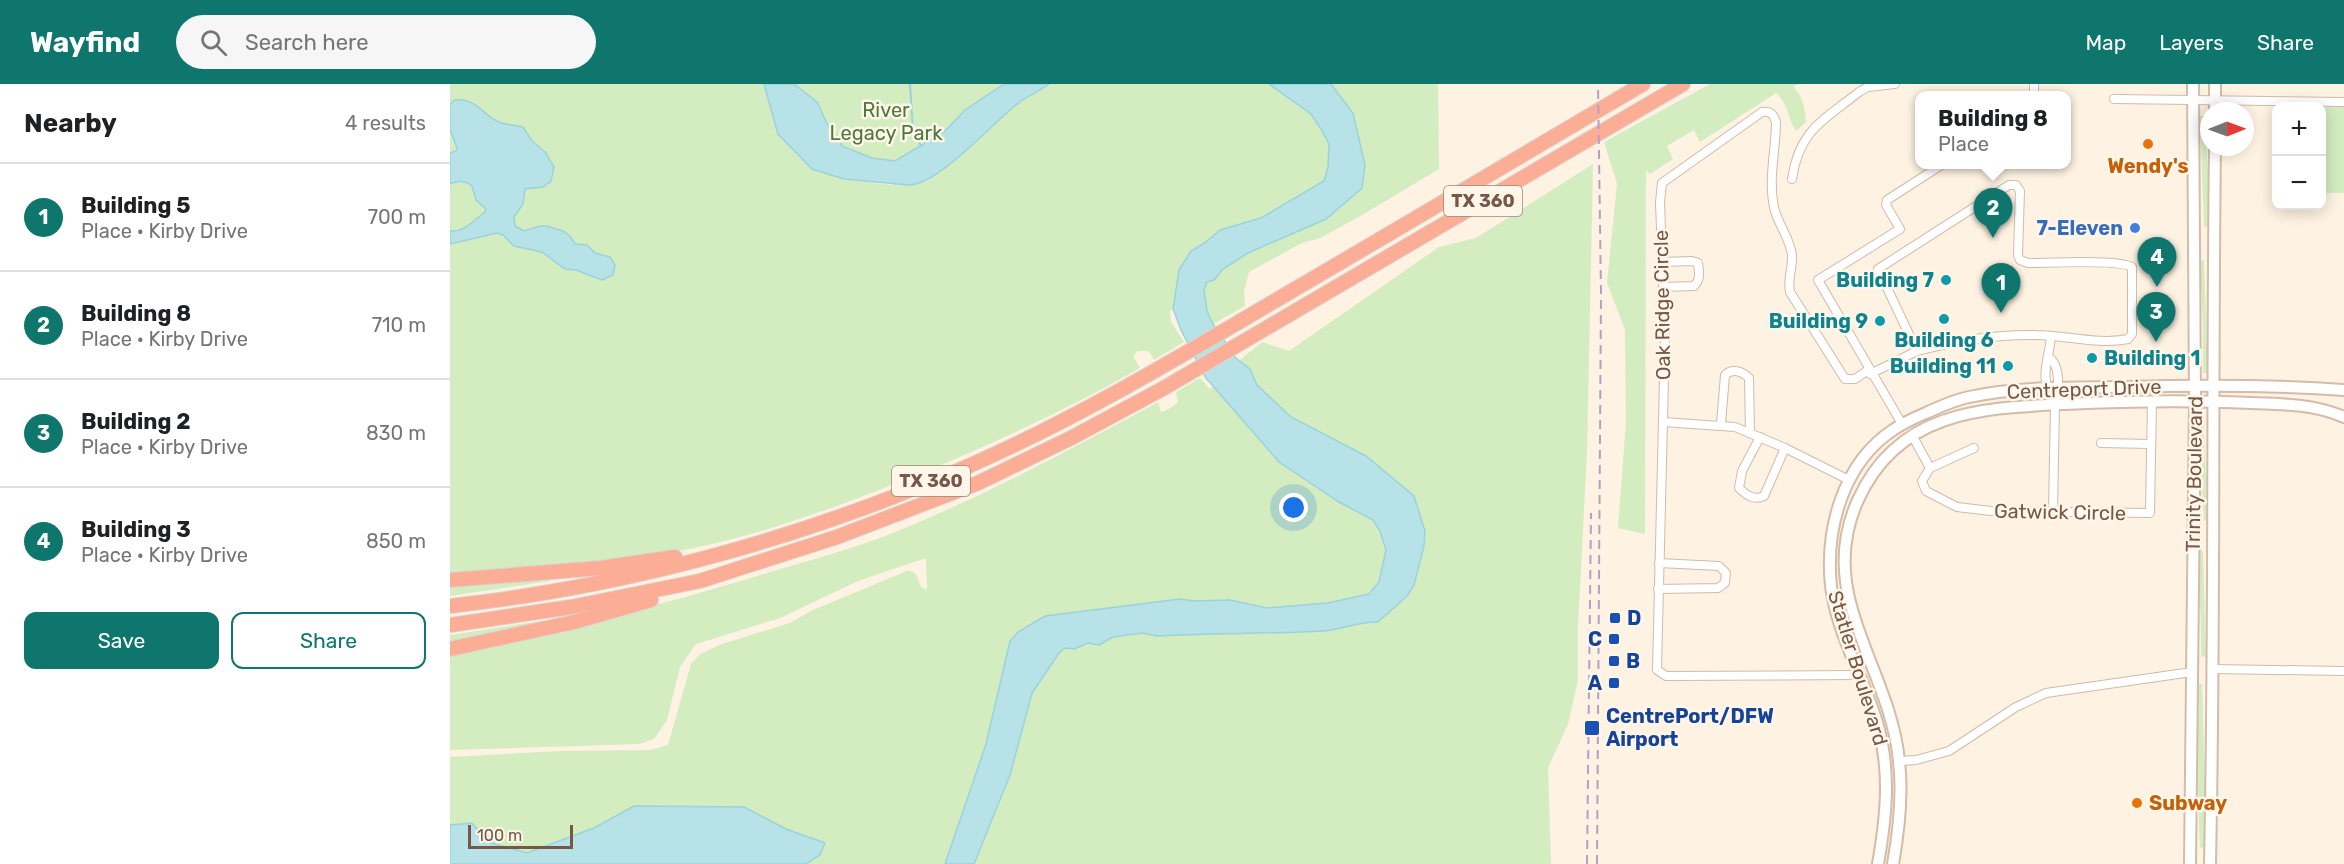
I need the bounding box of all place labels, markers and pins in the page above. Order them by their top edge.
marker: Wendy's [2141,137,2155,151]
place label: Wendy's [2107,154,2189,178]
pin: 2 [1974,188,2012,238]
place label: 7-Eleven [2036,216,2123,240]
marker: 7-Eleven [2128,221,2142,235]
pin: 4 [2138,238,2176,287]
pin: 1 [1982,264,2020,313]
place label: Building 7 [1836,268,1934,292]
marker: Building 7 [1939,273,1953,287]
pin: 3 [2136,292,2176,342]
place label: Building 9 [1769,309,1868,333]
marker: Building 6 [1937,312,1951,326]
marker: Building 9 [1873,314,1887,328]
place label: Building 6 [1894,328,1994,352]
place label: Building 1 [2104,346,2200,370]
marker: Building 1 [2085,351,2099,365]
place label: Building 11 [1890,354,1996,378]
marker: Building 11 [2001,359,2015,373]
place label: D [1627,606,1641,630]
marker: D [1608,611,1622,625]
place label: C [1588,627,1602,651]
marker: C [1607,632,1621,646]
place label: B [1626,649,1640,673]
marker: B [1607,654,1621,668]
place label: A [1588,671,1603,695]
marker: A [1607,676,1621,690]
place label: CentrePort/DFW Airport [1606,704,1774,751]
marker: CentrePort/DFW Airport [1583,719,1601,737]
place label: Subway [2149,791,2227,815]
marker: Subway [2130,796,2144,810]

